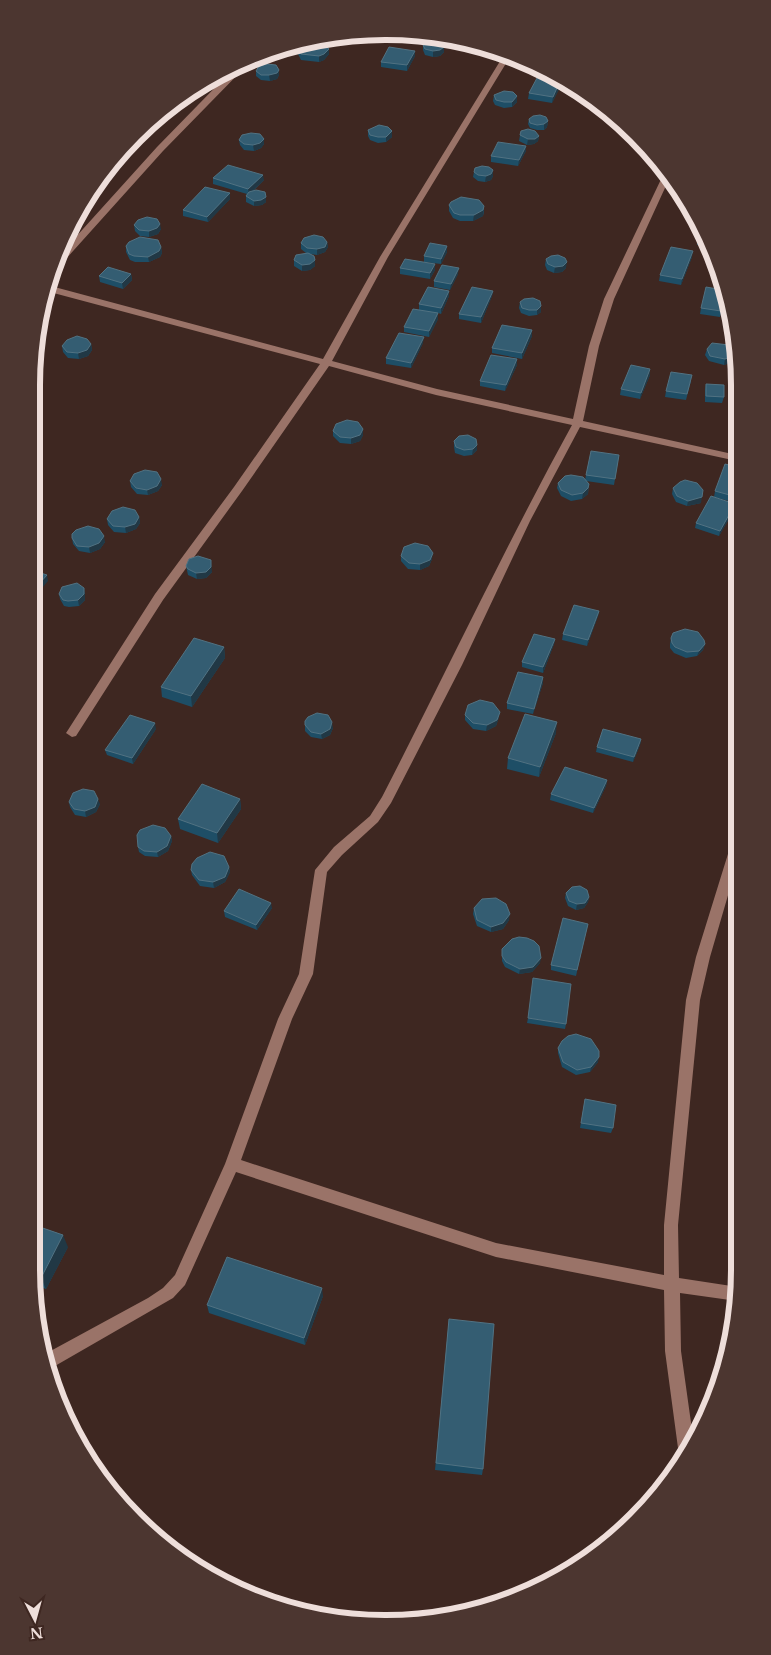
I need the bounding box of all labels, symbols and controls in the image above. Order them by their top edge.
north arrow [10,1595,60,1645]
text: N [29,1623,44,1643]

